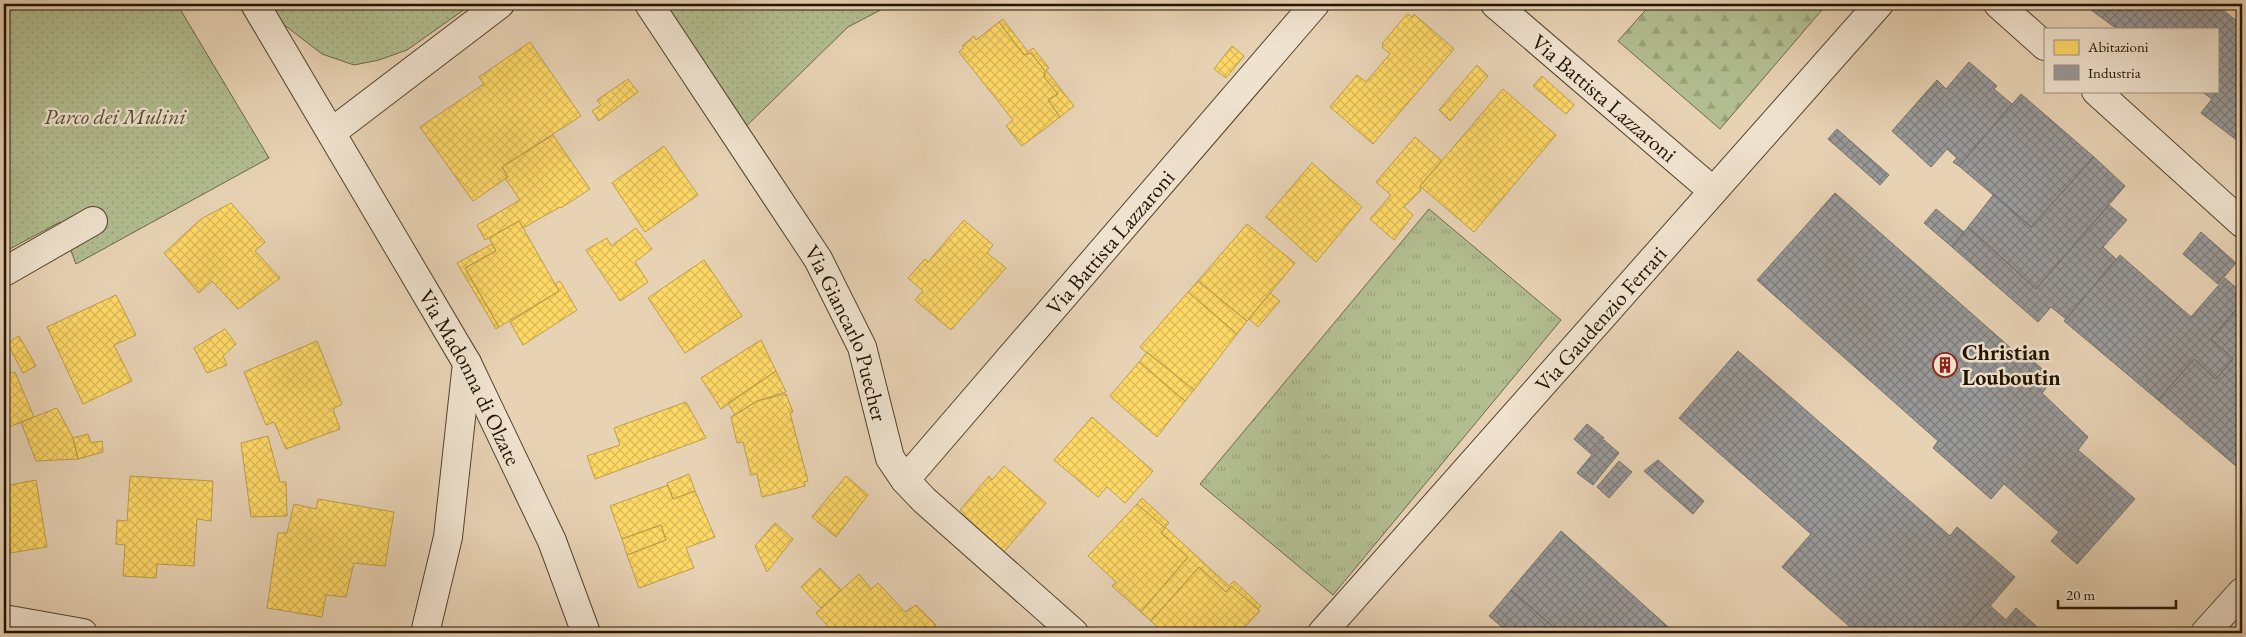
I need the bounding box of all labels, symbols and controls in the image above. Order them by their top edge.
street label: Via Battista Lazzaroni [1525,28,1683,169]
legend [2044,28,2218,92]
text: Abitazioni [2087,37,2149,56]
text: Industria [2088,63,2141,82]
park label: Parco dei Mulini [44,102,188,131]
street label: Via Battista Lazzaroni [1040,164,1181,321]
street label: Via Giancarlo Puecher [798,239,894,425]
street label: Via Gaudenzio Ferrari [1529,240,1673,398]
street label: Via Madonna di Olzate [412,284,528,471]
place label: Christian Louboutin [1962,338,2061,392]
building icon: Christian Louboutin [1932,352,1958,378]
scale bar [2058,577,2176,609]
text: 20 m [2066,585,2095,604]

